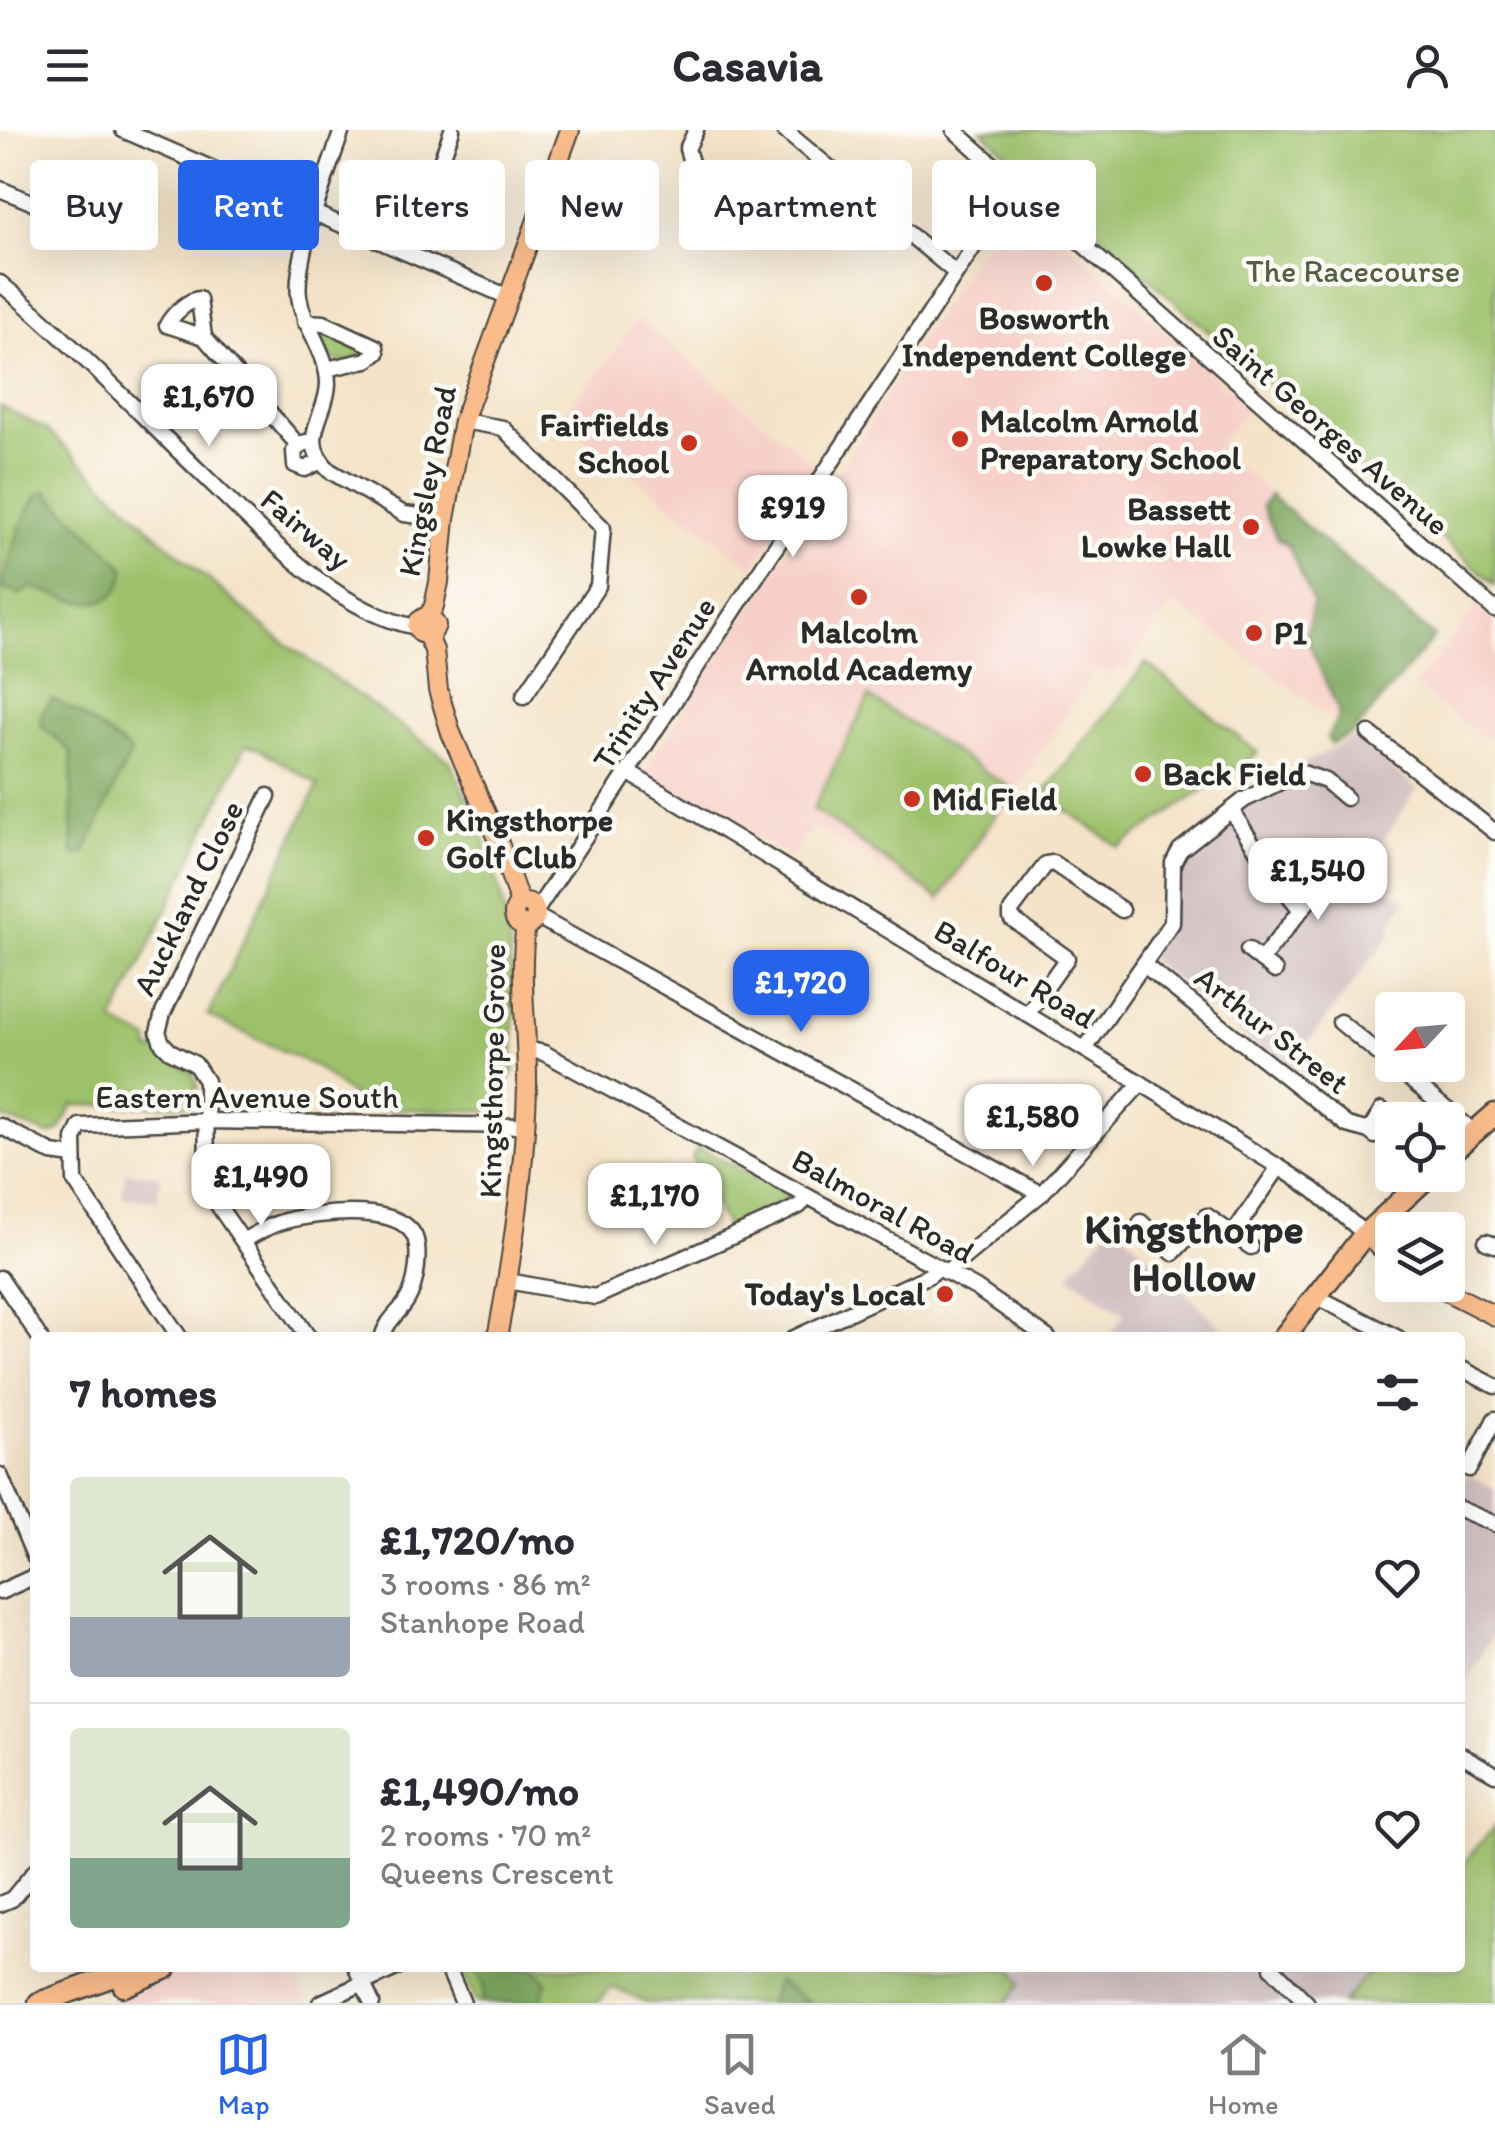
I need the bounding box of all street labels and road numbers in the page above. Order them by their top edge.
street label: Saint Georges Avenue [1205,317,1457,543]
street label: Kingsley Road [390,382,464,580]
street label: Fairway [253,480,359,578]
street label: Trinity Avenue [584,590,724,776]
street label: Auckland Close [124,794,252,1002]
street label: Balfour Road [927,911,1103,1037]
street label: Kingsthorpe Grove [471,943,513,1199]
street label: Arthur Street [1187,958,1357,1102]
street label: Eastern Avenue South [95,1078,399,1116]
street label: Balmoral Road [785,1140,981,1272]

